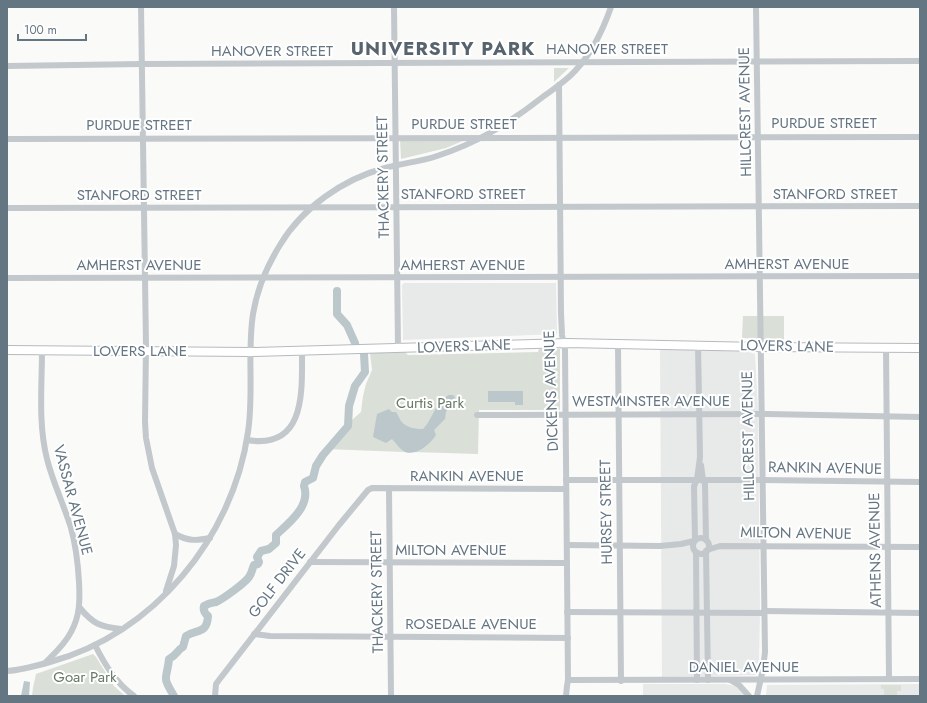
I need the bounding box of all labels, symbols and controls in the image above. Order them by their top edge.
scale bar [18,16,86,42]
text: 100 m [24,21,57,39]
district label: UNIVERSITY PARK [351,35,535,62]
street label: HANOVER STREET [546,38,668,60]
street label: HANOVER STREET [211,40,333,62]
street label: HILLCREST AVENUE [733,47,757,177]
street label: PURDUE STREET [771,112,877,134]
street label: PURDUE STREET [411,113,517,135]
street label: PURDUE STREET [86,114,192,136]
street label: THACKERY STREET [371,116,395,238]
street label: STANFORD STREET [401,183,525,205]
street label: STANFORD STREET [773,183,897,205]
street label: STANFORD STREET [77,184,201,206]
street label: AMHERST AVENUE [725,253,849,275]
street label: AMHERST AVENUE [77,254,201,276]
street label: AMHERST AVENUE [401,254,525,276]
street label: DICKENS AVENUE [538,330,564,452]
street label: LOVERS LANE [417,333,511,359]
street label: LOVERS LANE [740,334,834,358]
street label: LOVERS LANE [93,340,187,362]
street label: HILLCREST AVENUE [736,371,760,501]
street label: WESTMINSTER AVENUE [572,390,730,412]
park label: Curtis Park [396,392,464,414]
street label: VASSAR AVENUE [48,442,98,558]
street label: RANKIN AVENUE [768,456,882,480]
street label: HURSEY STREET [594,459,618,565]
street label: RANKIN AVENUE [410,465,524,487]
street label: ATHENS AVENUE [863,492,887,608]
street label: MILTON AVENUE [740,521,852,545]
street label: THACKERY STREET [365,531,389,653]
street label: MILTON AVENUE [395,539,507,561]
street label: GOLF DRIVE [243,544,311,622]
street label: ROSEDALE AVENUE [405,613,537,635]
street label: DANIEL AVENUE [689,656,799,678]
park label: Goar Park [53,666,117,688]

